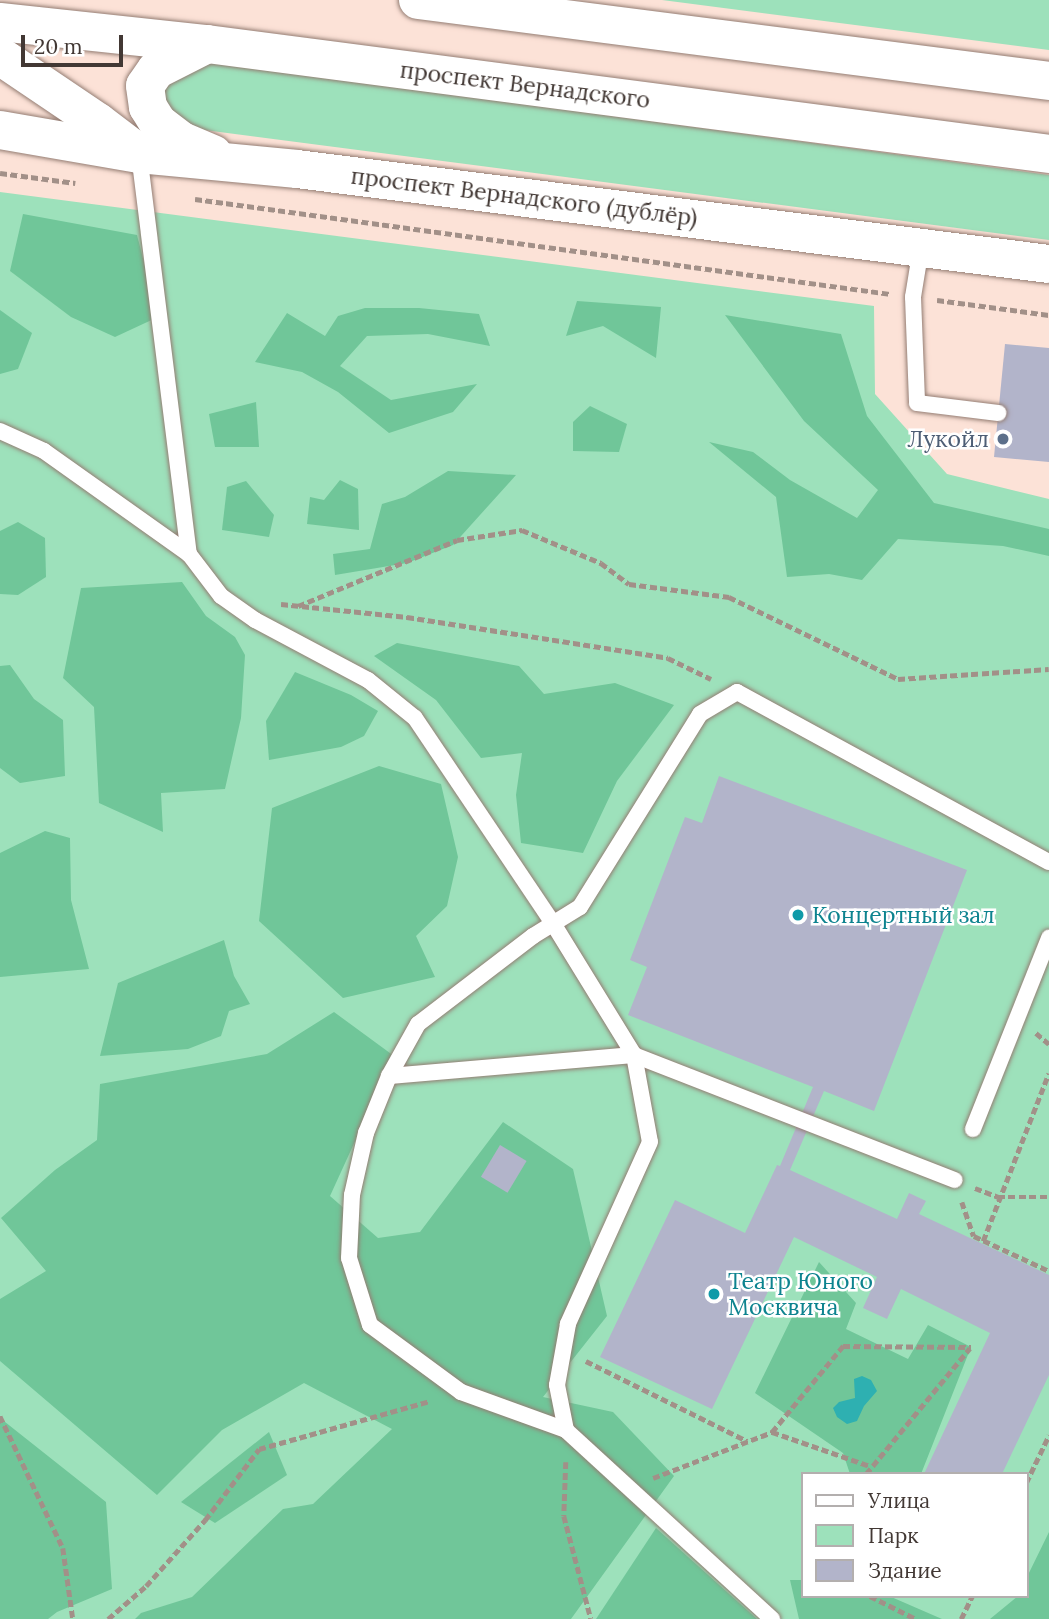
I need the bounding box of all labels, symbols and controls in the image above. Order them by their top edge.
scale bar [24,21,126,65]
text: 20 m [34,33,83,60]
street label: проспект Вернадского [398,56,652,114]
street label: проспект Вернадского (дублёр) [349,162,699,232]
place label: Лукойл [907,425,989,453]
marker: Лукойл [995,431,1011,447]
place label: Концертный зал [812,901,995,929]
marker: Концертный зал [790,907,806,923]
place label: Театр Юного Москвича [728,1267,873,1321]
marker: Театр Юного Москвича [706,1286,722,1302]
legend [800,1472,1028,1598]
text: Улица [868,1487,930,1514]
text: Парк [868,1522,918,1549]
text: Здание [868,1557,942,1584]

